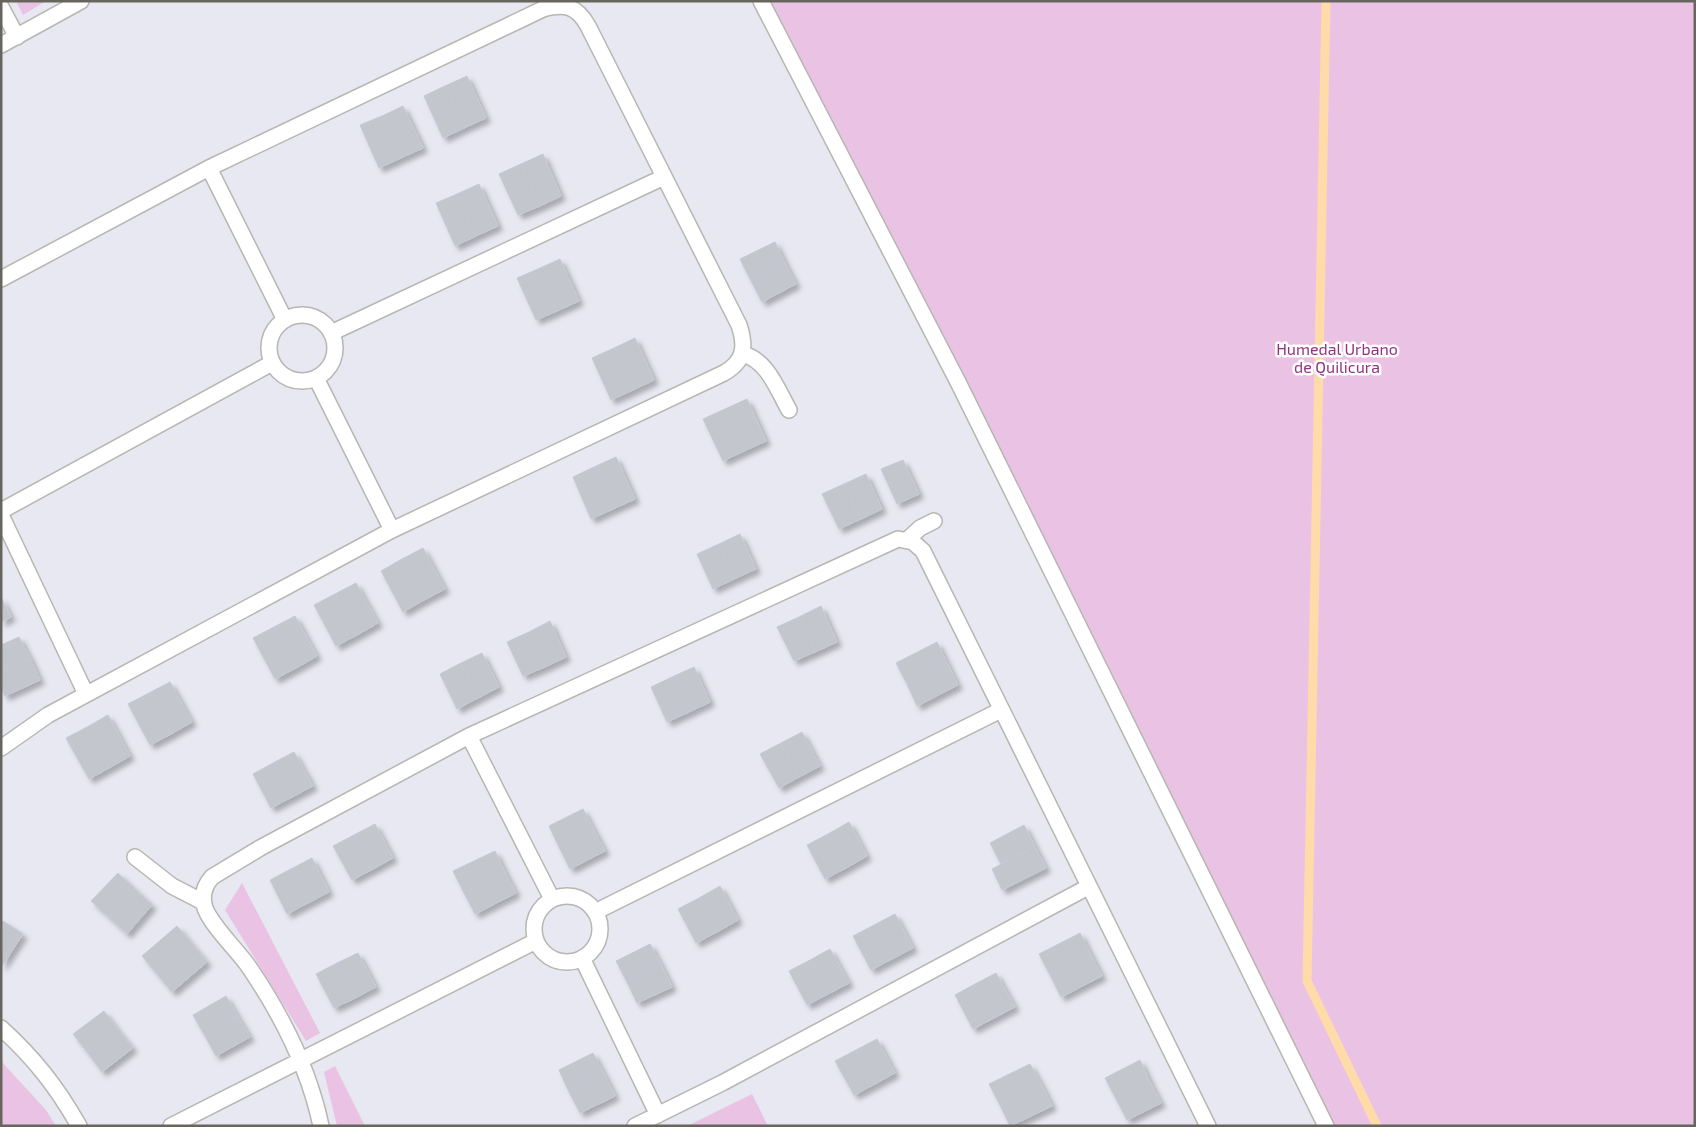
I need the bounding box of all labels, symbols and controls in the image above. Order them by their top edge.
park label: Humedal Urbano de Quilicura [1276,339,1398,377]

